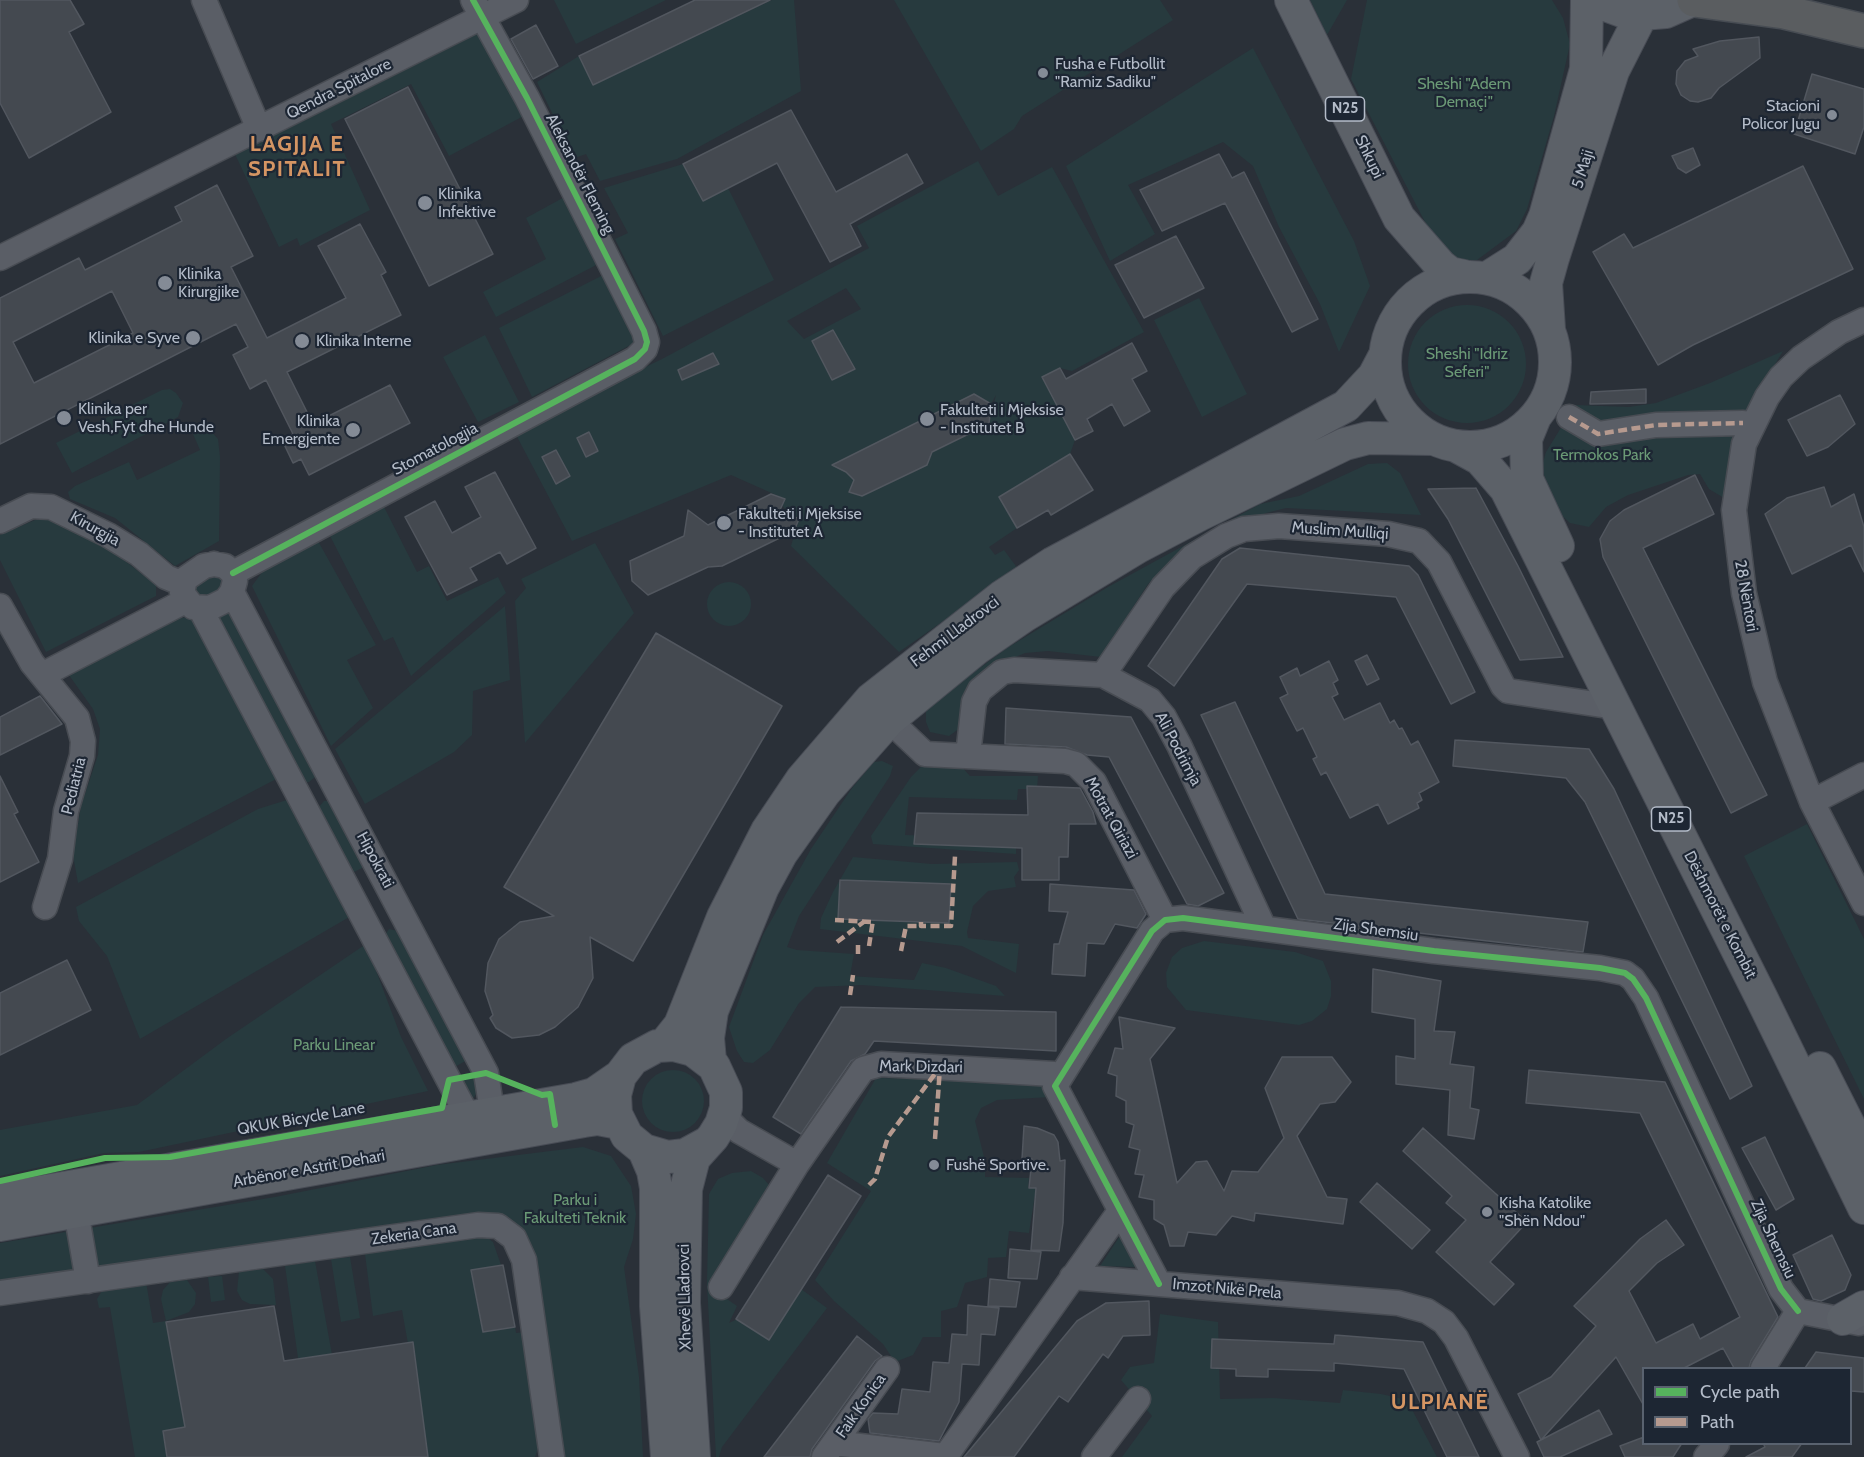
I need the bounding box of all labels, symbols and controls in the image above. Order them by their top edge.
street label: Qendra Spitalore [284,54,394,124]
place label: Fusha e Futbollit "Ramiz Sadiku" [1055,54,1165,92]
marker: Fusha e Futbollit "Ramiz Sadiku" [1036,66,1050,80]
park label: Sheshi "Adem Demaçi" [1417,74,1511,112]
place label: Stacioni Policor Jugu [1742,96,1820,134]
road number: N25 [1326,97,1364,121]
marker: Stacioni Policor Jugu [1825,108,1839,122]
street label: Aleksandër Fleming [541,111,619,237]
district label: LAGJJA E SPITALIT [248,132,346,184]
street label: Shkupi [1350,132,1388,182]
street label: 5 Maji [1568,147,1598,191]
place label: Klinika Infektive [438,184,496,222]
marker: Klinika Infektive [416,194,434,212]
place label: Klinika Kirurgjike [178,264,239,302]
marker: Klinika Kirurgjike [156,274,174,292]
place label: Klinika e Syve [88,328,180,348]
marker: Klinika e Syve [184,329,202,347]
place label: Klinika Interne [316,331,411,351]
marker: Klinika Interne [293,332,311,350]
park label: Sheshi "Idriz Seferi" [1426,344,1508,382]
place label: Klinika per Vesh,Fyt dhe Hunde [78,399,214,437]
place label: Fakulteti i Mjeksise - Institutet B [940,400,1064,438]
marker: Klinika per Vesh,Fyt dhe Hunde [55,409,73,427]
marker: Fakulteti i Mjeksise - Institutet B [918,410,936,428]
place label: Klinika Emergjente [262,411,340,449]
street label: Stomatologjia [389,418,481,480]
marker: Klinika Emergjente [344,421,362,439]
park label: Termokos Park [1553,445,1651,465]
place label: Fakulteti i Mjeksise - Institutet A [738,504,862,542]
street label: Kirurgjia [67,508,123,550]
marker: Fakulteti i Mjeksise - Institutet A [715,514,733,532]
street label: Muslim Mulliqi [1291,518,1389,544]
street label: 28 Nëntori [1730,559,1762,633]
street label: Fehmi Lladrovci [907,592,1003,672]
street label: Ali Podrimja [1151,709,1205,789]
street label: Pediatria [58,755,90,817]
street label: Motrat Qiriazi [1081,774,1141,862]
road number: N25 [1652,807,1690,831]
street label: Hipokrati [352,829,398,891]
street label: Dëshmorët e Kombit [1680,848,1760,982]
street label: Zija Shemsiu [1332,915,1420,945]
park label: Parku Linear [293,1035,375,1055]
street label: Mark Dizdari [879,1057,963,1077]
street label: QKUK Bicycle Lane [236,1098,366,1140]
street label: Arbënor e Astrit Dehari [231,1146,387,1192]
place label: Fushë Sportive. [946,1155,1049,1175]
marker: Fushë Sportive. [927,1158,941,1172]
park label: Parku i Fakulteti Teknik [524,1190,626,1228]
place label: Kisha Katolike "Shën Ndou" [1499,1193,1591,1231]
street label: Zija Shemsiu [1746,1196,1800,1282]
marker: Kisha Katolike "Shën Ndou" [1480,1205,1494,1219]
street label: Zekeria Cana [370,1219,458,1249]
street label: Xhevë Lladrovci [674,1244,696,1350]
street label: Imzot Nikë Prela [1172,1275,1282,1303]
legend [1642,1367,1852,1445]
street label: Faik Konica [832,1370,890,1442]
text: Cycle path [1700,1381,1780,1403]
district label: ULPIANË [1391,1390,1489,1416]
text: Path [1700,1411,1734,1433]

